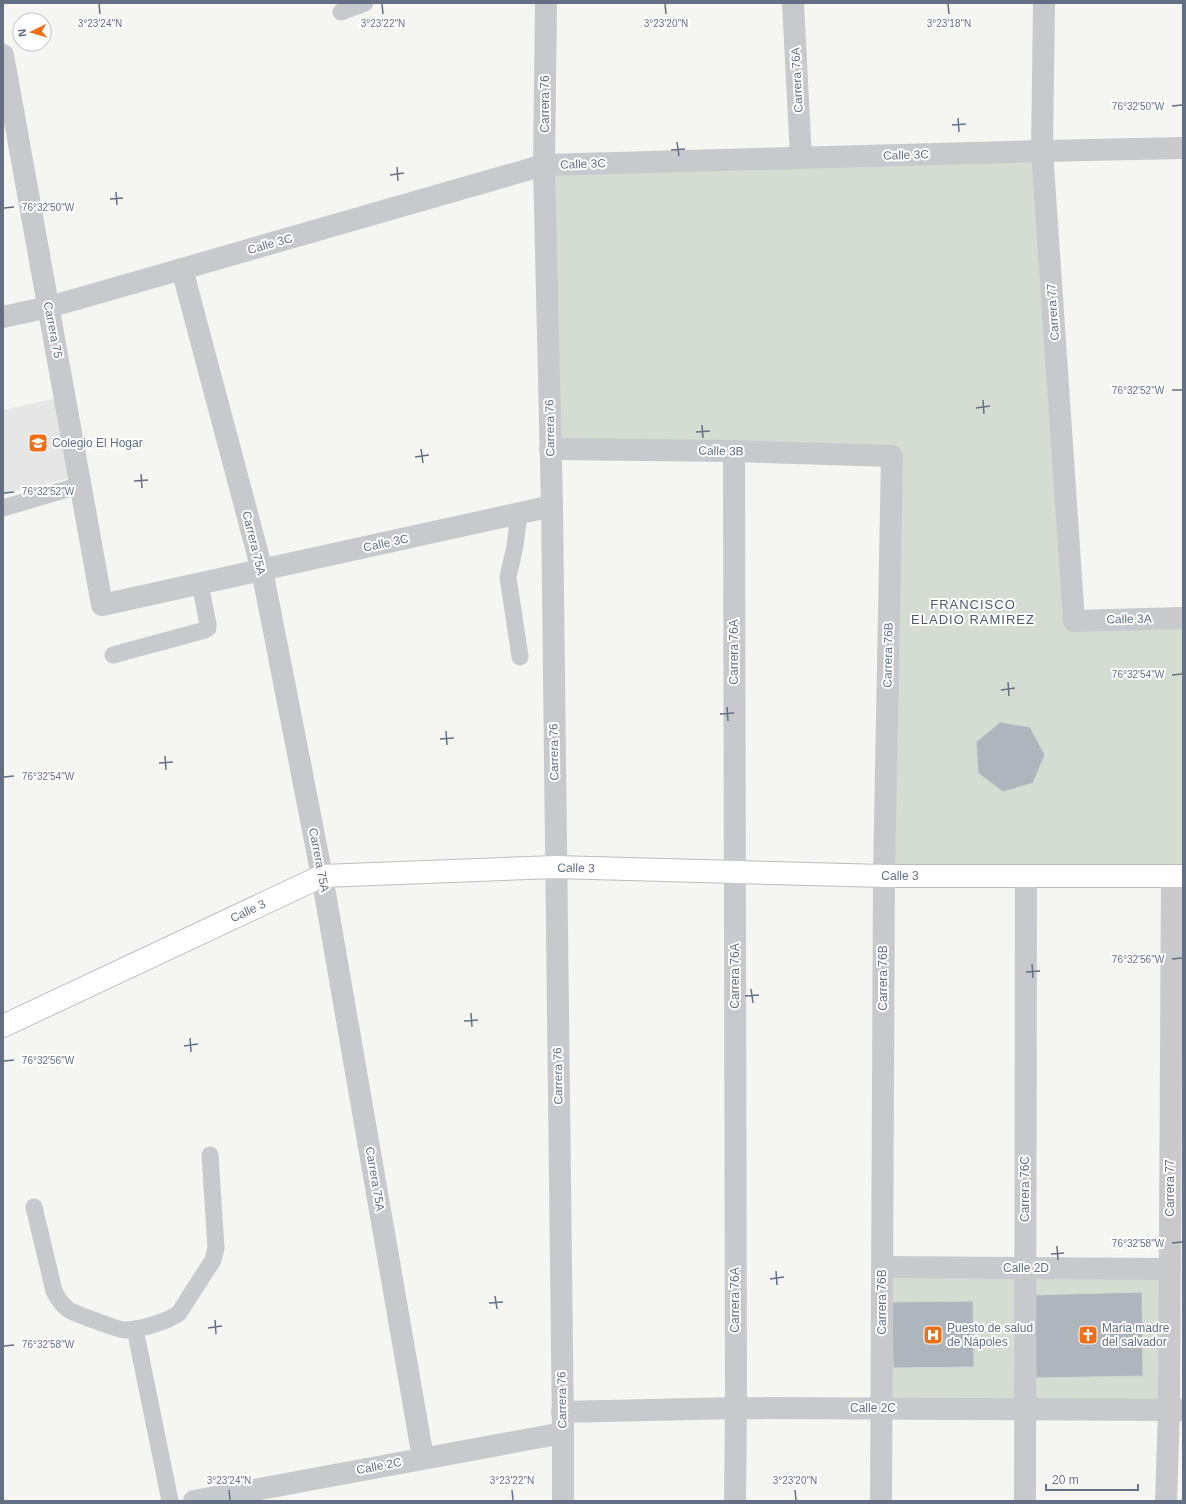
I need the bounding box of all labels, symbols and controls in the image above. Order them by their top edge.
north arrow [12,12,52,52]
text: 3°23'24"N [78,18,122,29]
text: 3°23'22"N [361,18,405,29]
text: 3°23'20"N [644,18,688,29]
text: 3°23'18"N [927,18,971,29]
text: N [16,28,28,37]
street label: Carrera 76A [788,47,806,113]
street label: Carrera 76 [538,75,552,133]
text: 76°32'50"W [1112,101,1165,112]
street label: Calle 3C [883,147,930,163]
street label: Calle 3C [560,156,607,172]
text: 76°32'50"W [22,202,75,213]
street label: Calle 3C [246,231,294,257]
street label: Carrera 77 [1044,283,1062,341]
street label: Carrera 75 [41,301,65,360]
text: 76°32'52"W [1112,385,1165,396]
street label: Carrera 76 [542,399,557,457]
school or university icon: Colegio El Hogar [27,432,49,454]
place label: Colegio El Hogar [52,436,143,450]
street label: Calle 3B [698,444,744,458]
text: 76°32'52"W [22,486,75,497]
street label: Carrera 75A [239,510,269,576]
street label: Calle 3C [362,531,410,555]
district label: FRANCISCO ELADIO RAMIREZ [911,597,1035,627]
street label: Calle 3A [1106,612,1152,626]
street label: Carrera 76A [727,619,741,685]
street label: Carrera 76B [880,622,896,688]
text: 76°32'54"W [1112,669,1165,680]
street label: Carrera 76 [546,723,561,781]
text: 76°32'54"W [22,771,75,782]
street label: Carrera 75A [306,827,332,893]
street label: Calle 3 [557,861,595,875]
street label: Calle 3 [881,869,919,883]
street label: Calle 3 [228,897,268,925]
street label: Carrera 76A [728,943,742,1009]
street label: Carrera 76B [876,945,890,1011]
text: 76°32'56"W [1112,954,1165,965]
street label: Carrera 76 [550,1047,565,1105]
text: 76°32'56"W [22,1055,75,1066]
street label: Carrera 75A [362,1146,388,1212]
street label: Carrera 76C [1018,1156,1032,1222]
street label: Carrera 77 [1163,1159,1177,1217]
text: 76°32'58"W [1112,1238,1165,1249]
street label: Calle 2D [1003,1261,1049,1275]
street label: Carrera 76A [728,1267,742,1333]
street label: Carrera 76B [875,1269,889,1335]
place label: Puesto de salud de Nápoles [947,1321,1033,1349]
place label: Maria madre del salvador [1102,1321,1170,1349]
hospital icon: Puesto de salud de Nápoles [922,1324,944,1346]
church icon: Maria madre del salvador [1077,1324,1099,1346]
text: 76°32'58"W [22,1339,75,1350]
street label: Carrera 76 [554,1371,569,1429]
street label: Calle 2C [850,1401,896,1415]
street label: Calle 2C [355,1455,403,1477]
scale bar [1046,1466,1138,1492]
text: 20 m [1052,1473,1079,1487]
text: 3°23'24"N [207,1475,251,1486]
text: 3°23'22"N [490,1475,534,1486]
text: 3°23'20"N [773,1475,817,1486]

